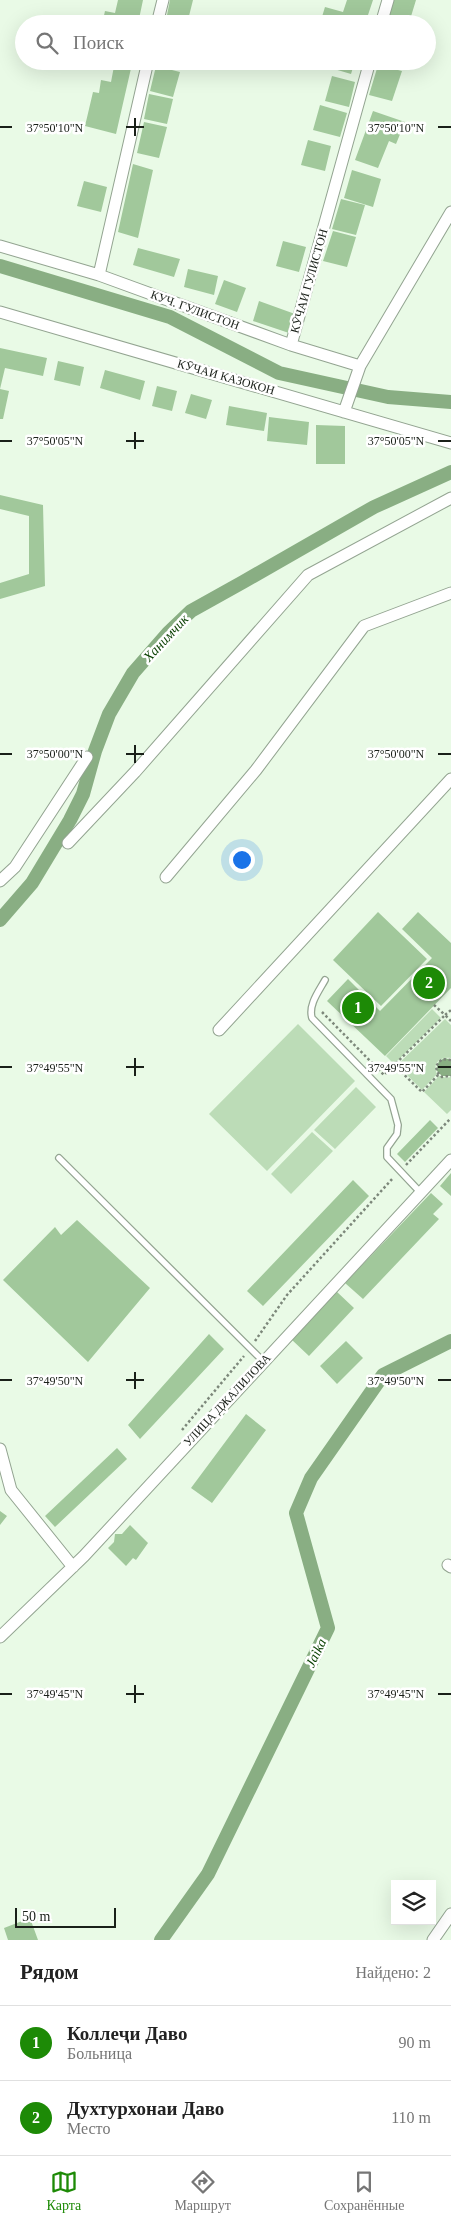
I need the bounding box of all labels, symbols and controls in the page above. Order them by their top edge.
search box [15,15,436,70]
icon: search [33,29,61,57]
text: Поиск [73,32,124,53]
text: 37°50'10"N [27,121,84,135]
text: 37°50'10"N [368,121,425,135]
street label: КӮЧАИ ГУЛИСТОН [287,227,331,335]
street label: КУЧ. ГУЛИСТОН [149,287,242,333]
street label: КӮЧАИ КАЗОКОН [176,356,277,398]
text: 37°50'05"N [27,434,84,448]
text: 37°50'05"N [368,434,425,448]
water label: Ханимчик [140,611,192,665]
text: 37°50'00"N [27,747,84,761]
text: 37°50'00"N [368,747,425,761]
your location [229,847,255,873]
pin: 2 [413,964,445,1002]
pin: 1 [342,989,374,1027]
text: 37°49'55"N [27,1061,84,1075]
text: 37°49'55"N [368,1061,425,1075]
street label: УЛИЦА ДЖАЛИЛОВА [180,1351,274,1449]
text: 37°49'50"N [27,1374,84,1388]
text: 37°49'50"N [368,1374,425,1388]
water label: Jaika [303,1636,329,1670]
text: 37°49'45"N [27,1687,84,1701]
text: 37°49'45"N [368,1687,425,1701]
map controls [391,1880,436,1925]
button: layers [391,1880,436,1925]
scale bar [15,1905,116,1928]
text: 50 m [22,1909,50,1924]
text: Рядом [20,1960,79,1984]
text: Найдено: 2 [356,1964,431,1981]
text: Коллеҷи Даво [67,2023,187,2044]
text: 1 [32,2034,40,2051]
text: 90 m [399,2034,431,2051]
text: Больница [67,2045,132,2062]
text: Духтурхонаи Даво [67,2098,224,2119]
text: 2 [32,2109,40,2126]
text: 110 m [391,2109,431,2126]
text: Место [67,2120,110,2137]
tab: Карта [47,2168,81,2214]
tab: Маршрут [174,2168,231,2214]
tab: Сохранённые [324,2168,404,2214]

